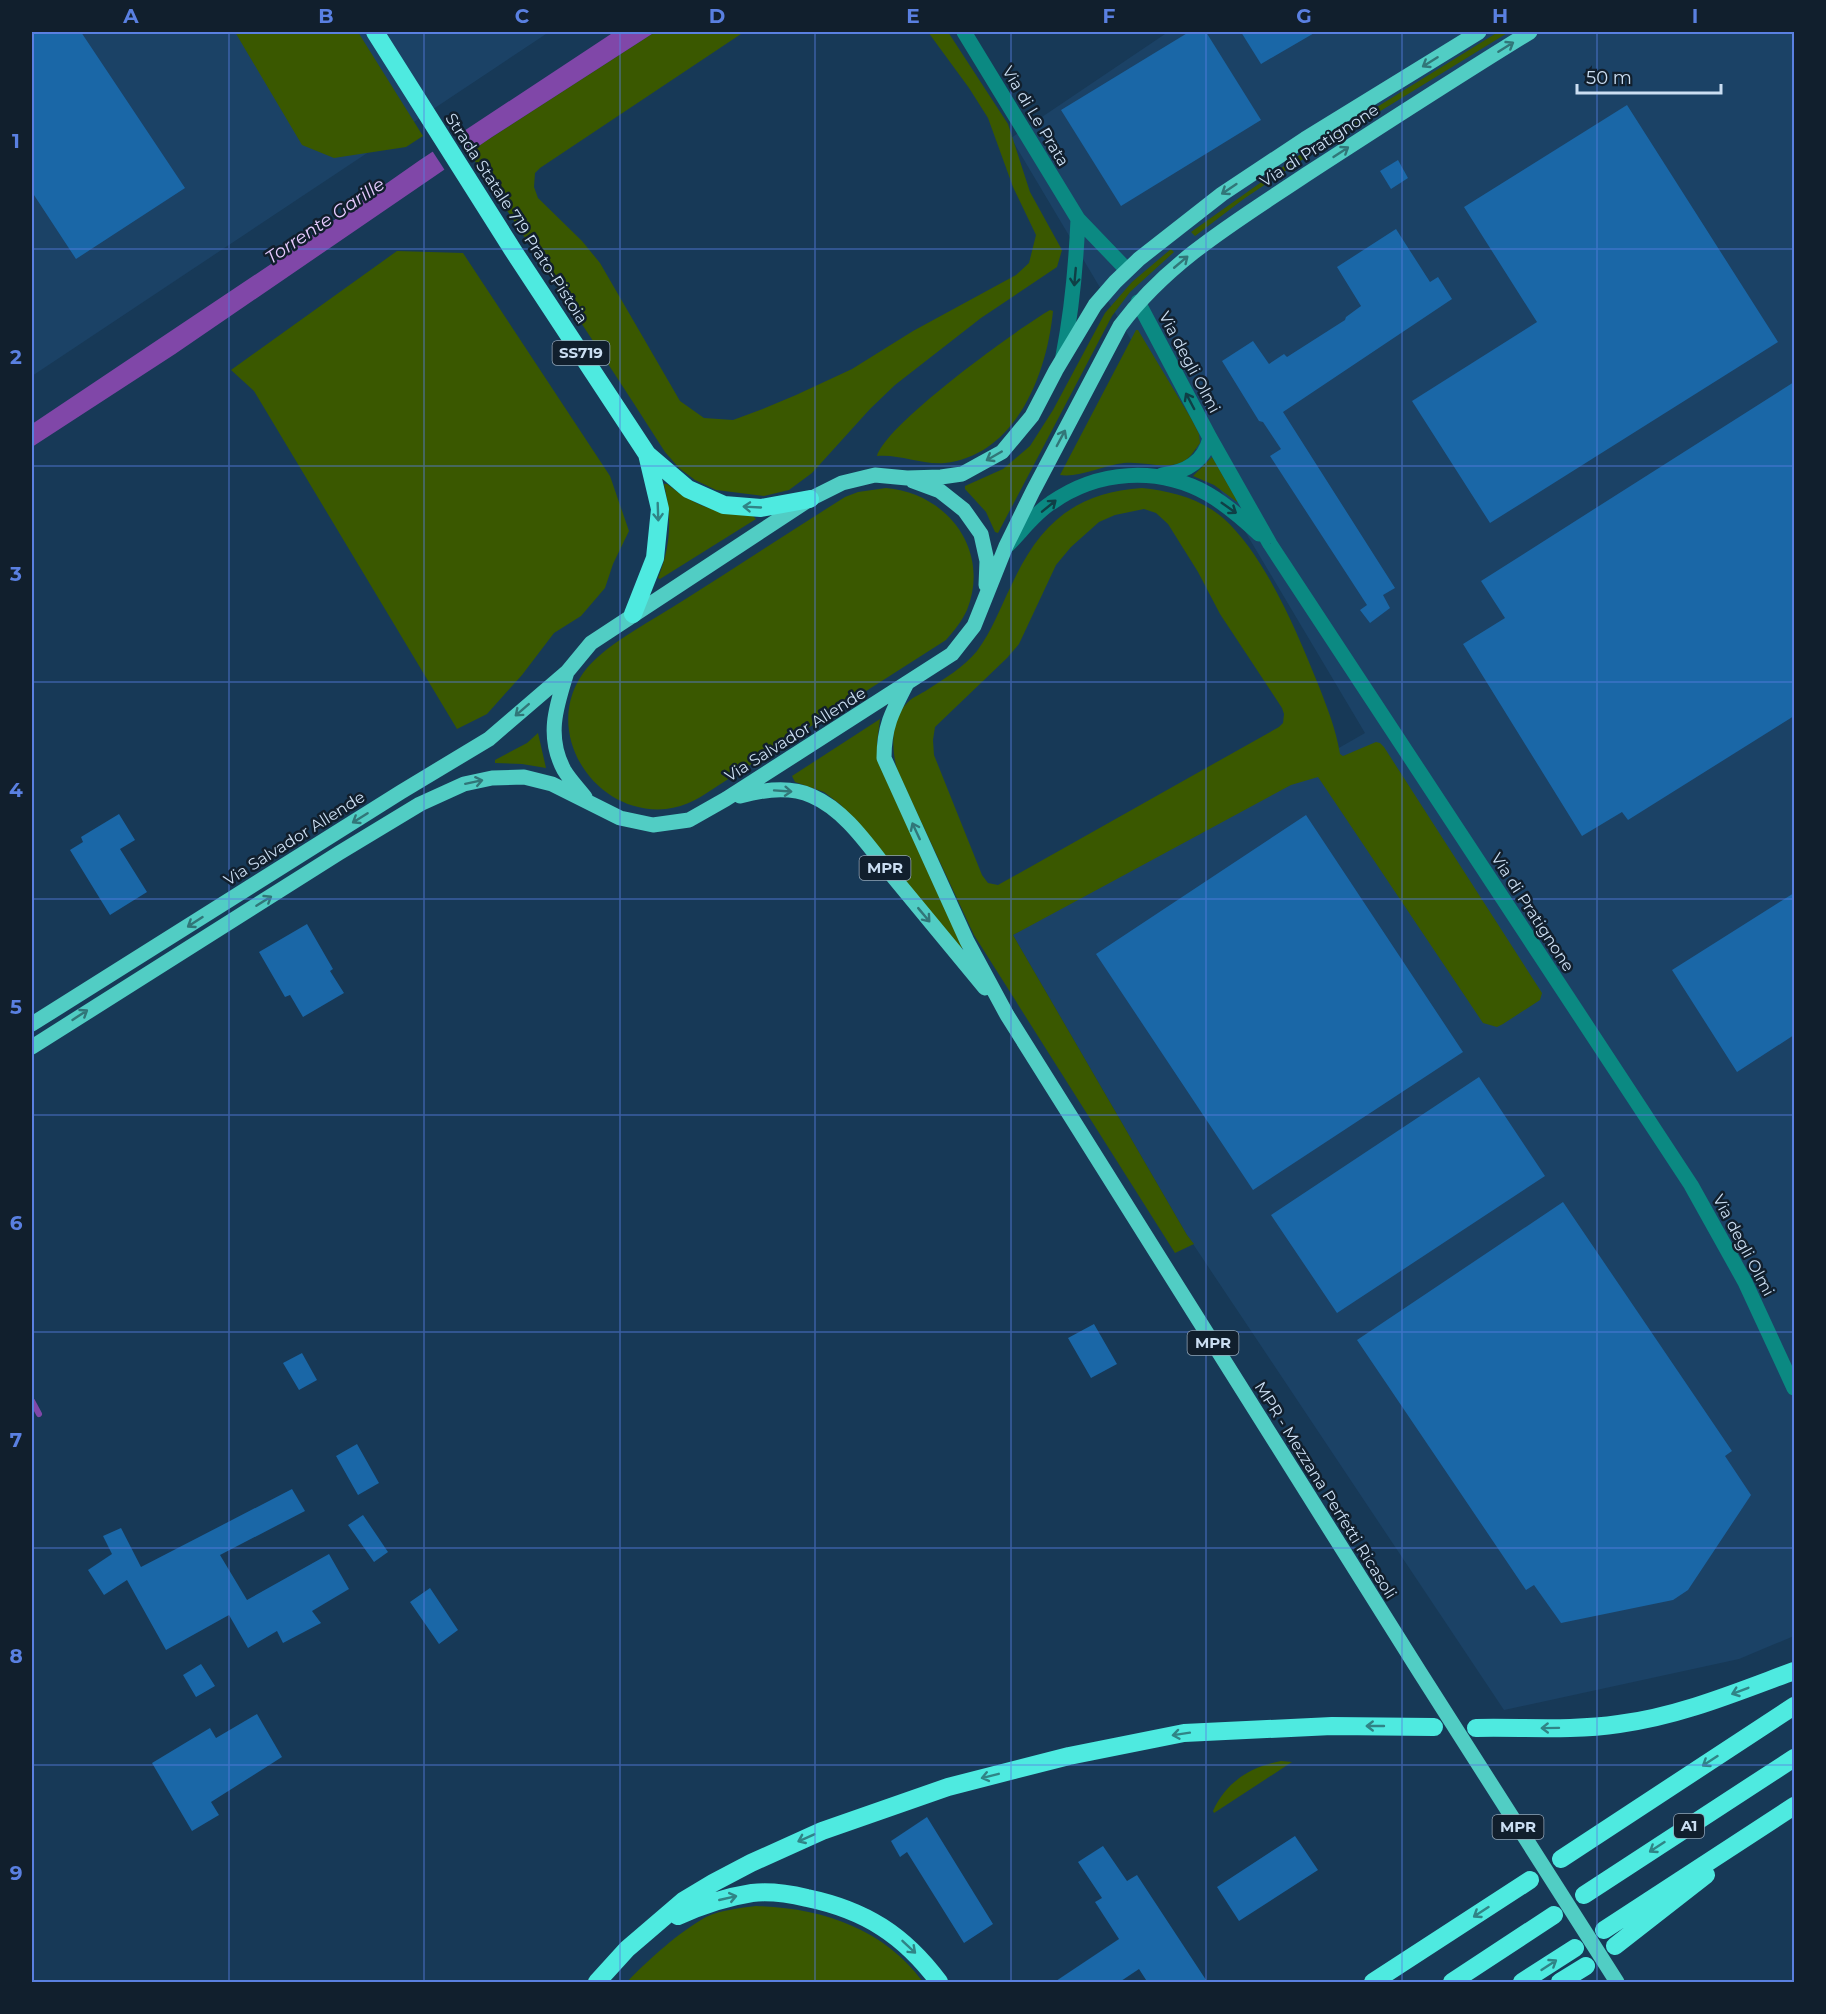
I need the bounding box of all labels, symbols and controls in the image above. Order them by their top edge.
text: A [122,4,139,28]
text: B [318,4,334,28]
text: C [515,4,530,28]
text: D [709,4,725,28]
text: E [906,4,920,28]
text: F [1103,4,1116,28]
text: G [1296,4,1312,28]
text: H [1492,4,1508,28]
text: I [1692,4,1698,28]
one-way arrow [1497,40,1514,53]
one-way arrow [1422,57,1439,69]
scale bar [1577,57,1721,95]
street label: Via di Le Prata [998,63,1073,170]
text: 50 m [1586,67,1632,89]
street label: Via di Pratignone [1256,100,1382,191]
street label: Strada Statale 719 Prato-Pistoia [441,110,592,327]
text: 1 [12,129,20,153]
one-way arrow [1333,146,1349,158]
water label: Torrente Garille [261,173,389,269]
one-way arrow [1222,183,1238,195]
one-way arrow [1173,256,1189,269]
one-way arrow [1069,267,1080,287]
street label: Via degli Olmi [1155,308,1224,416]
road number: SS719 [552,341,610,365]
text: 2 [10,345,22,369]
one-way arrow [1184,393,1196,410]
one-way arrow [1056,429,1067,447]
one-way arrow [986,450,1003,462]
one-way arrow [1041,499,1057,512]
one-way arrow [652,501,664,521]
one-way arrow [743,501,763,512]
one-way arrow [1220,502,1236,514]
text: 3 [9,562,22,586]
street label: Via Salvador Allende [721,683,869,786]
one-way arrow [514,704,530,717]
one-way arrow [463,776,483,787]
text: 4 [9,778,23,802]
one-way arrow [772,786,792,797]
street label: Via Salvador Allende [220,787,368,890]
one-way arrow [352,812,369,824]
one-way arrow [910,823,921,841]
street label: Via di Pratignone [1487,849,1578,975]
road number: MPR [860,856,910,880]
one-way arrow [255,894,272,907]
one-way arrow [918,907,931,923]
one-way arrow [187,916,204,928]
text: 5 [10,995,22,1019]
one-way arrow [72,1009,88,1021]
street label: Via degli Olmi [1709,1191,1778,1299]
text: 6 [10,1211,23,1235]
road number: MPR [1188,1331,1238,1355]
street label: MPR - Mezzana Perfetti Ricasoli [1251,1378,1400,1602]
text: 7 [10,1428,22,1452]
text: 8 [9,1644,23,1668]
one-way arrow [1731,1686,1750,1697]
one-way arrow [1366,1720,1386,1732]
one-way arrow [1540,1723,1560,1734]
one-way arrow [1171,1729,1191,1740]
one-way arrow [1703,1755,1719,1767]
one-way arrow [981,1771,1000,1783]
road number: A1 [1674,1814,1704,1838]
road number: MPR [1492,1815,1544,1839]
one-way arrow [797,1833,815,1845]
one-way arrow [1650,1841,1666,1853]
text: 9 [10,1861,22,1885]
one-way arrow [718,1891,737,1903]
one-way arrow [1473,1905,1490,1918]
one-way arrow [901,1940,916,1954]
one-way arrow [1540,1959,1557,1972]

